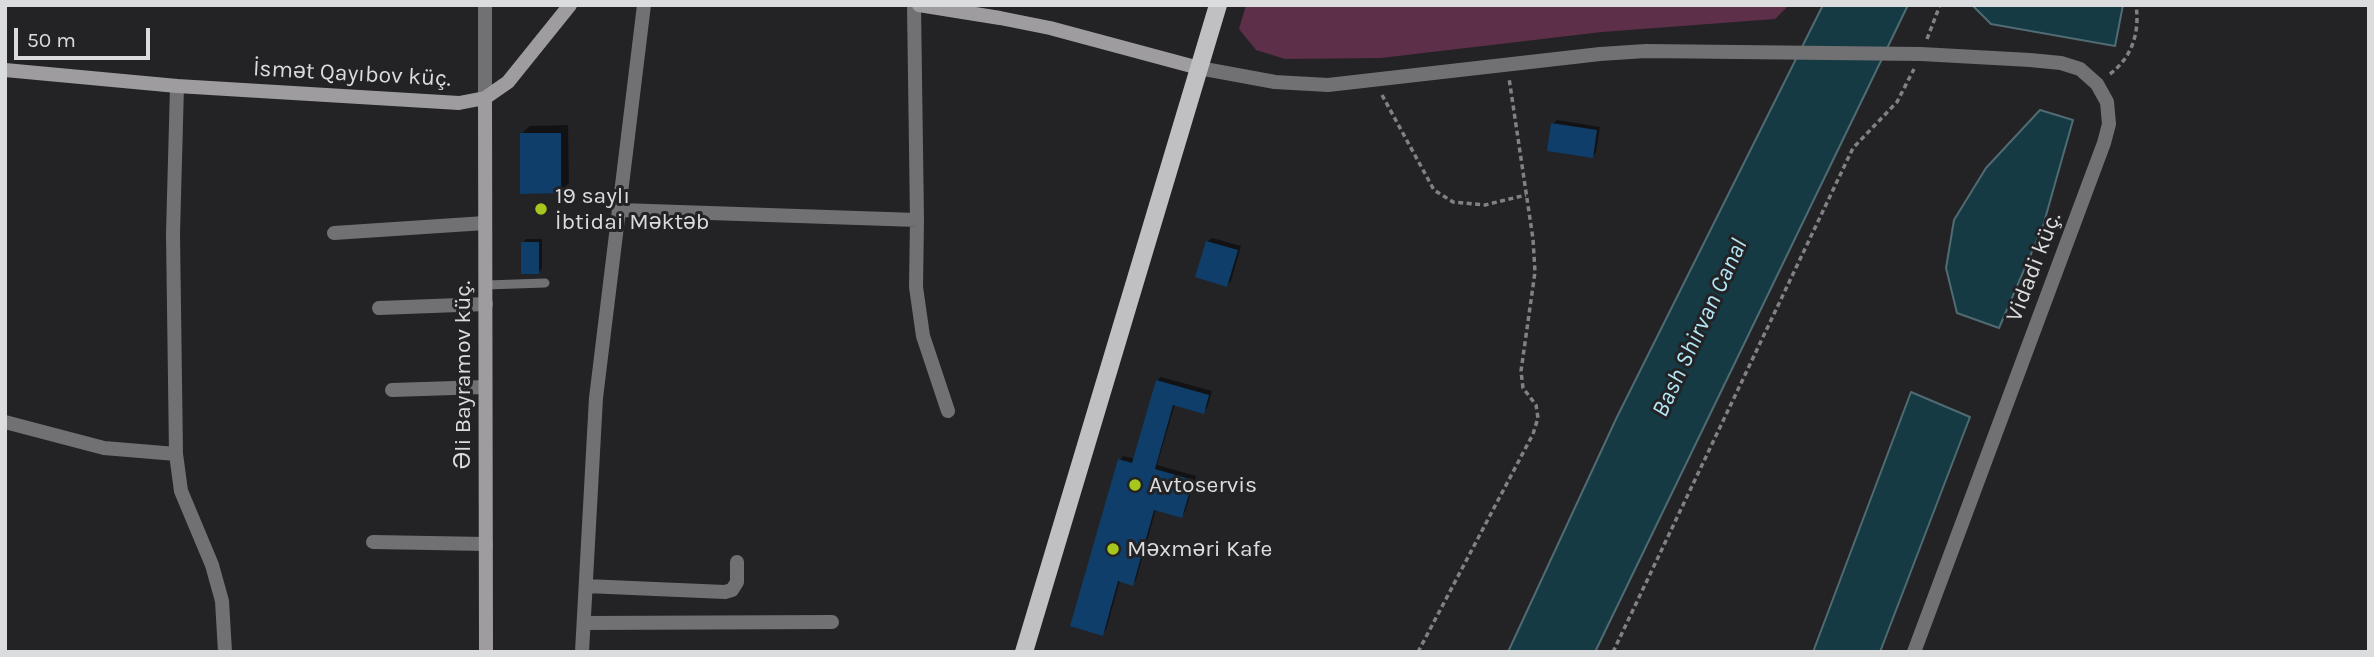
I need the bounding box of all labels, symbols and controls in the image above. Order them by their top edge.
scale bar [18,14,154,58]
text: 50 m [27,28,76,52]
street label: İsmət Qayıbov küç. [252,55,452,93]
place label: 19 saylı İbtidai Məktəb [555,182,709,236]
marker: 19 saylı İbtidai Məktəb [533,201,549,217]
street label: Vidadi küç. [2001,208,2067,326]
water label: Bash Shirvan Canal [1646,234,1754,422]
street label: Əli Bayramov küç. [449,281,477,469]
place label: Avtoservis [1149,471,1257,499]
marker: Avtoservis [1127,477,1143,493]
place label: Məxməri Kafe [1127,535,1272,563]
marker: Məxməri Kafe [1105,541,1121,557]

